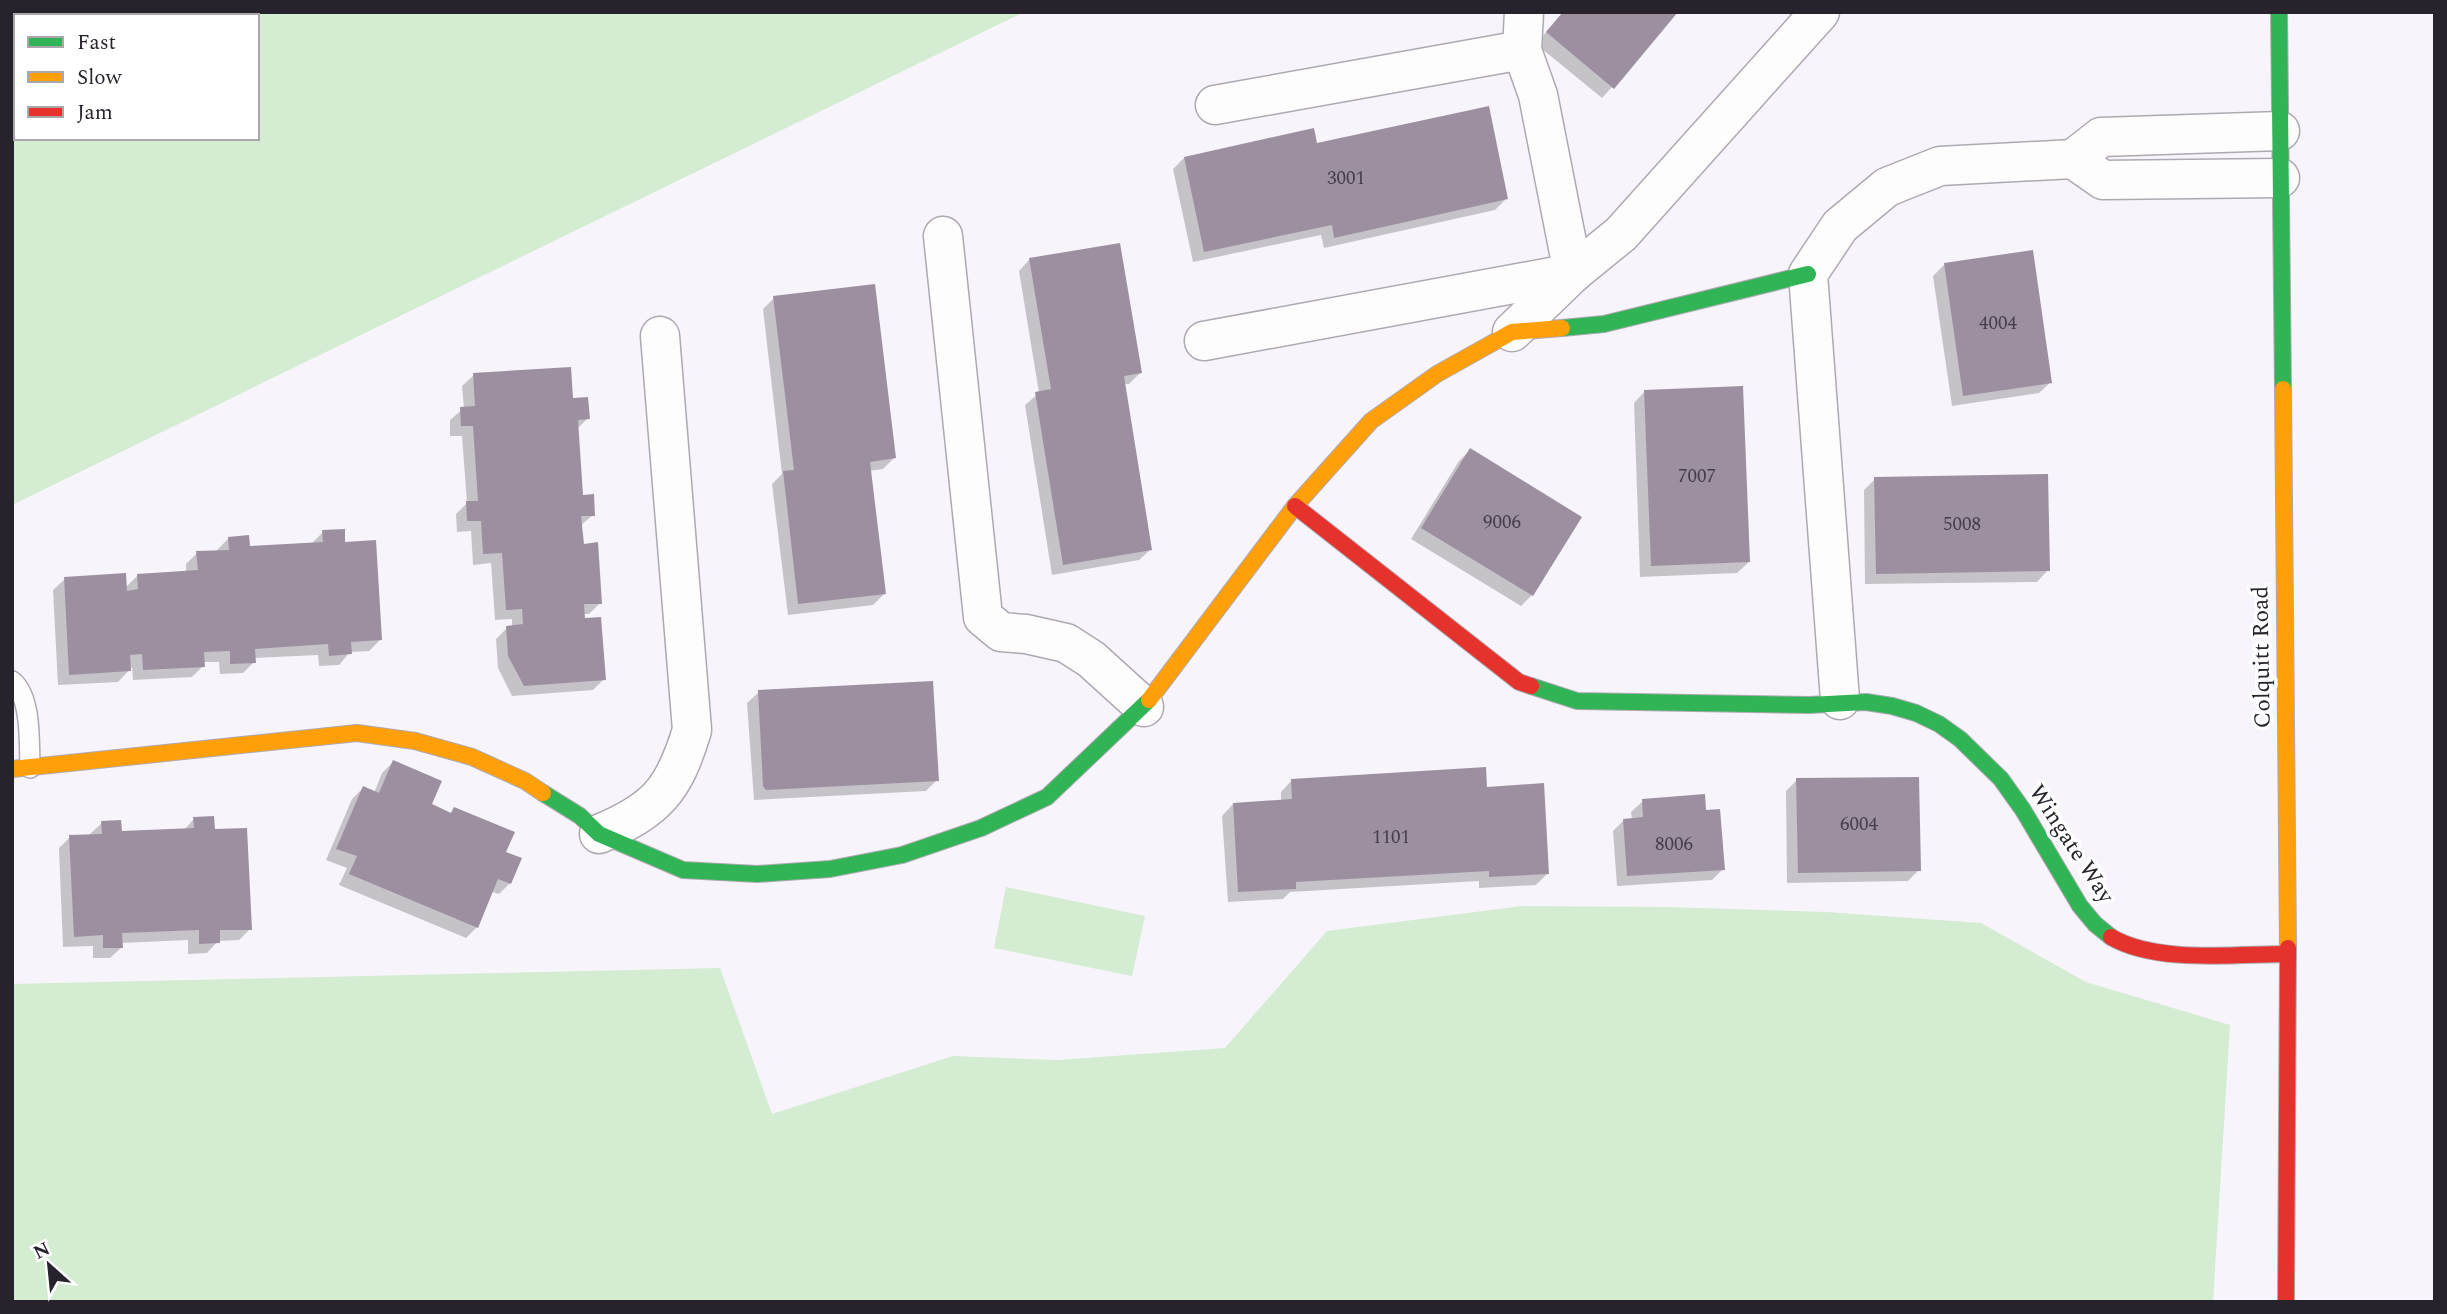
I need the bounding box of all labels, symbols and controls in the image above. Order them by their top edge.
legend [14,14,259,140]
text: Fast [77,27,116,59]
text: Slow [77,62,123,94]
text: Jam [77,97,113,129]
house number: 3001 [1327,164,1365,193]
house number: 4004 [1979,309,2017,338]
house number: 7007 [1678,462,1716,491]
house number: 9006 [1483,508,1521,537]
house number: 5008 [1943,510,1981,539]
street label: Colquitt Road [2243,585,2281,729]
street label: Wingate Way [2019,778,2123,911]
house number: 6004 [1840,810,1878,839]
house number: 1101 [1372,823,1410,852]
house number: 8006 [1655,830,1693,859]
north arrow [14,1230,84,1300]
text: N [28,1235,55,1268]

